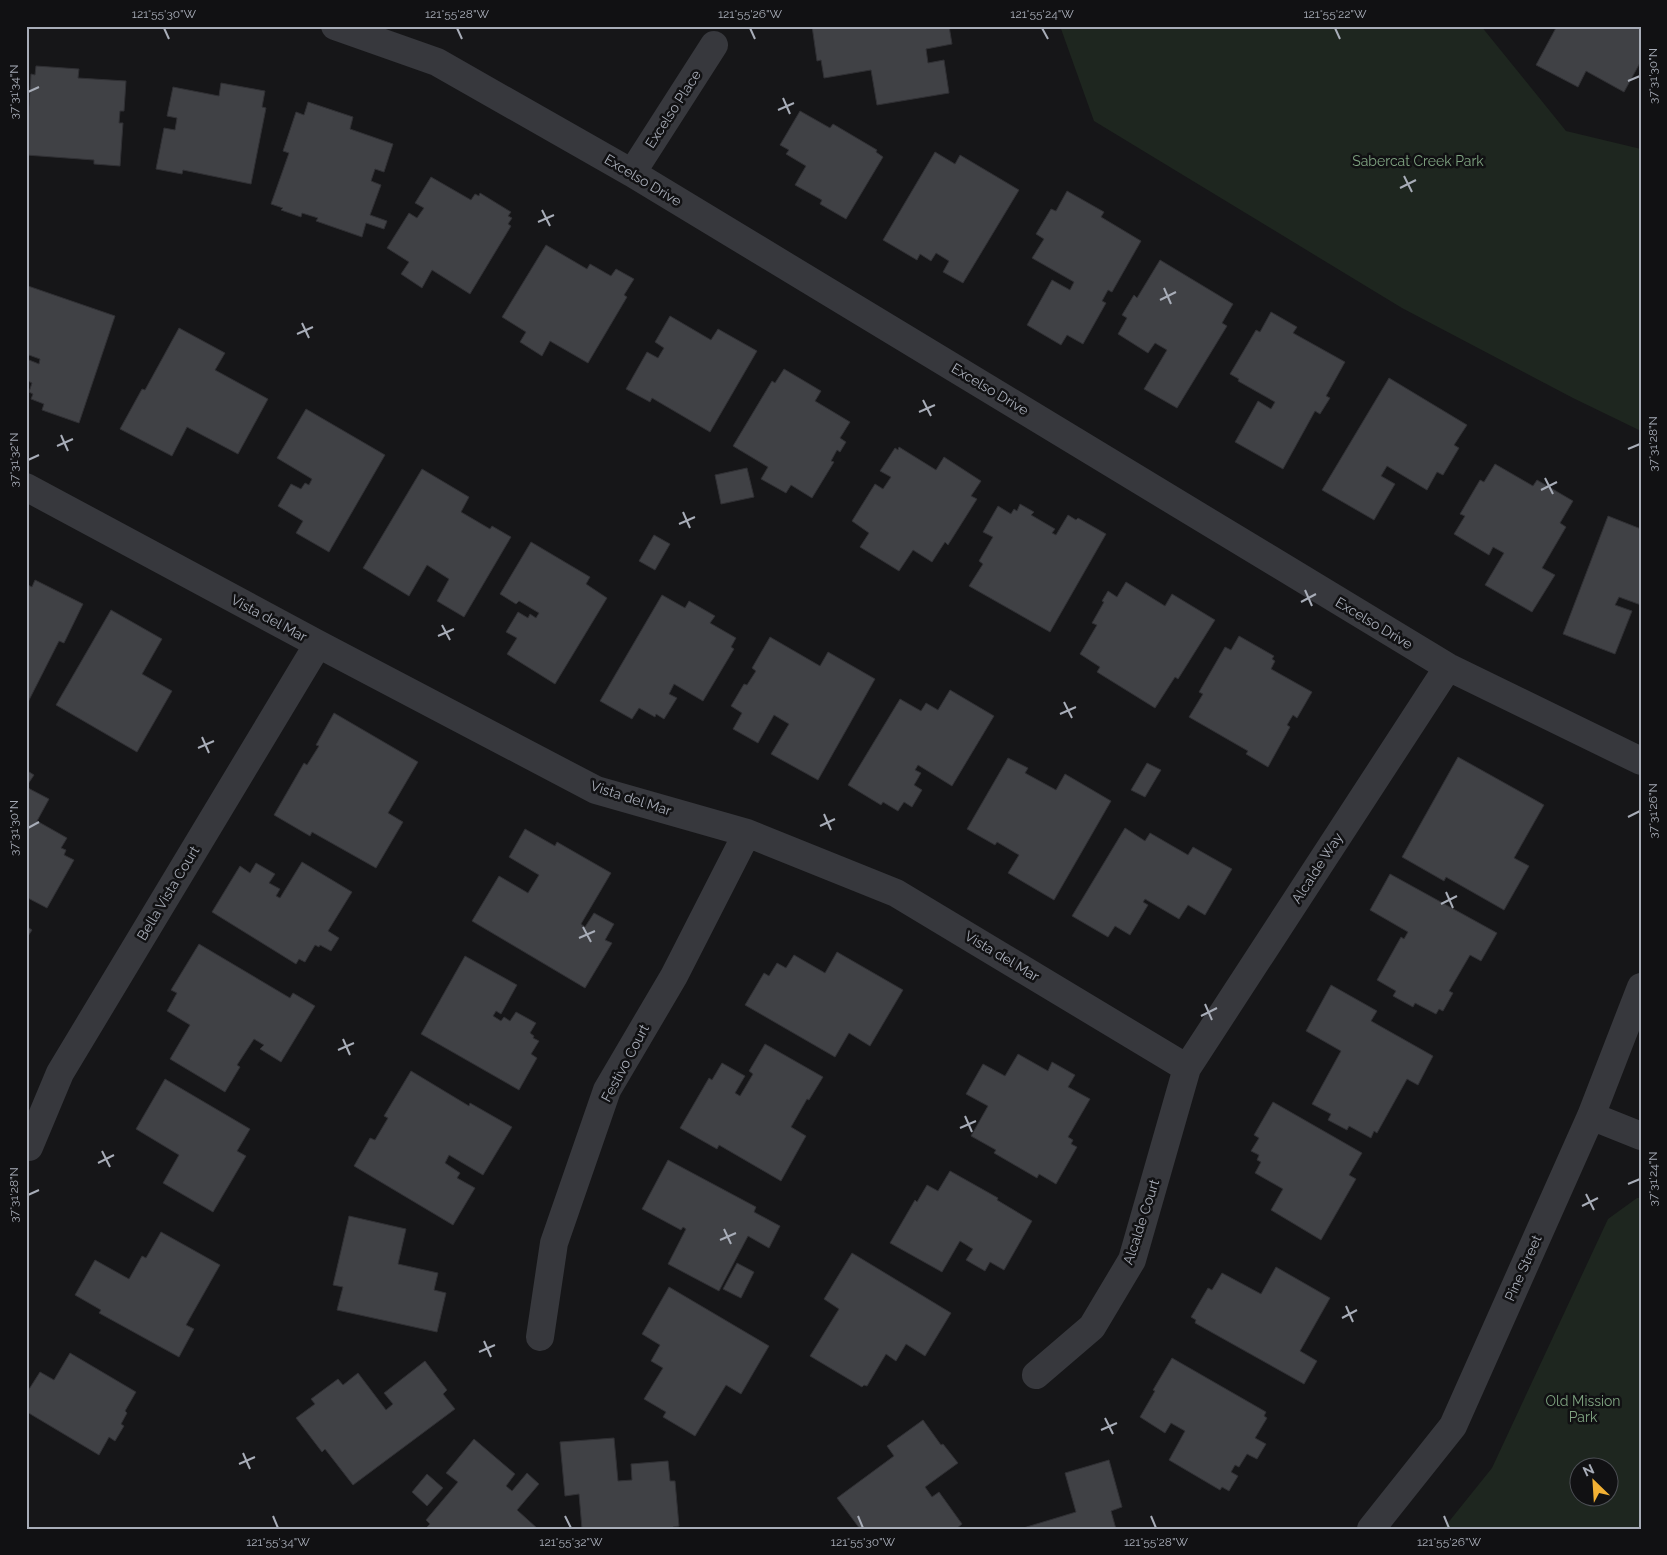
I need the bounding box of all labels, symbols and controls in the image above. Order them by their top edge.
text: 121°55'30"W [132,7,197,21]
text: 121°55'28"W [425,7,489,21]
text: 121°55'26"W [718,7,783,21]
text: 121°55'24"W [1010,7,1074,21]
text: 121°55'22"W [1303,7,1367,21]
text: 37°31'30"N [1646,48,1660,104]
text: 37°31'34"N [7,64,21,120]
street label: Excelso Place [642,67,704,151]
street label: Excelso Drive [602,151,684,209]
park label: Sabercat Creek Park [1352,153,1484,169]
street label: Excelso Drive [949,360,1031,418]
text: 37°31'28"N [1646,416,1660,472]
text: 37°31'32"N [7,433,21,487]
street label: Vista del Mar [228,591,310,645]
street label: Excelso Drive [1333,594,1415,652]
street label: Vista del Mar [589,777,673,819]
text: 37°31'26"N [1646,783,1660,839]
text: 37°31'30"N [7,800,21,856]
street label: Alcalde Way [1288,829,1346,906]
street label: Bella Vista Court [134,843,203,943]
street label: Vista del Mar [962,928,1042,984]
street label: Festivo Court [598,1021,652,1104]
text: 37°31'24"N [1646,1152,1660,1206]
text: 37°31'28"N [7,1167,21,1223]
street label: Alcalde Court [1120,1177,1162,1267]
street label: Pine Street [1501,1232,1545,1303]
park label: Old Mission Park [1546,1393,1621,1425]
north arrow [1570,1458,1620,1508]
text: N [1580,1461,1597,1480]
text: 121°55'34"W [246,1535,310,1549]
text: 121°55'32"W [539,1535,603,1549]
text: 121°55'30"W [831,1535,896,1549]
text: 121°55'28"W [1124,1535,1188,1549]
text: 121°55'26"W [1417,1535,1482,1549]

